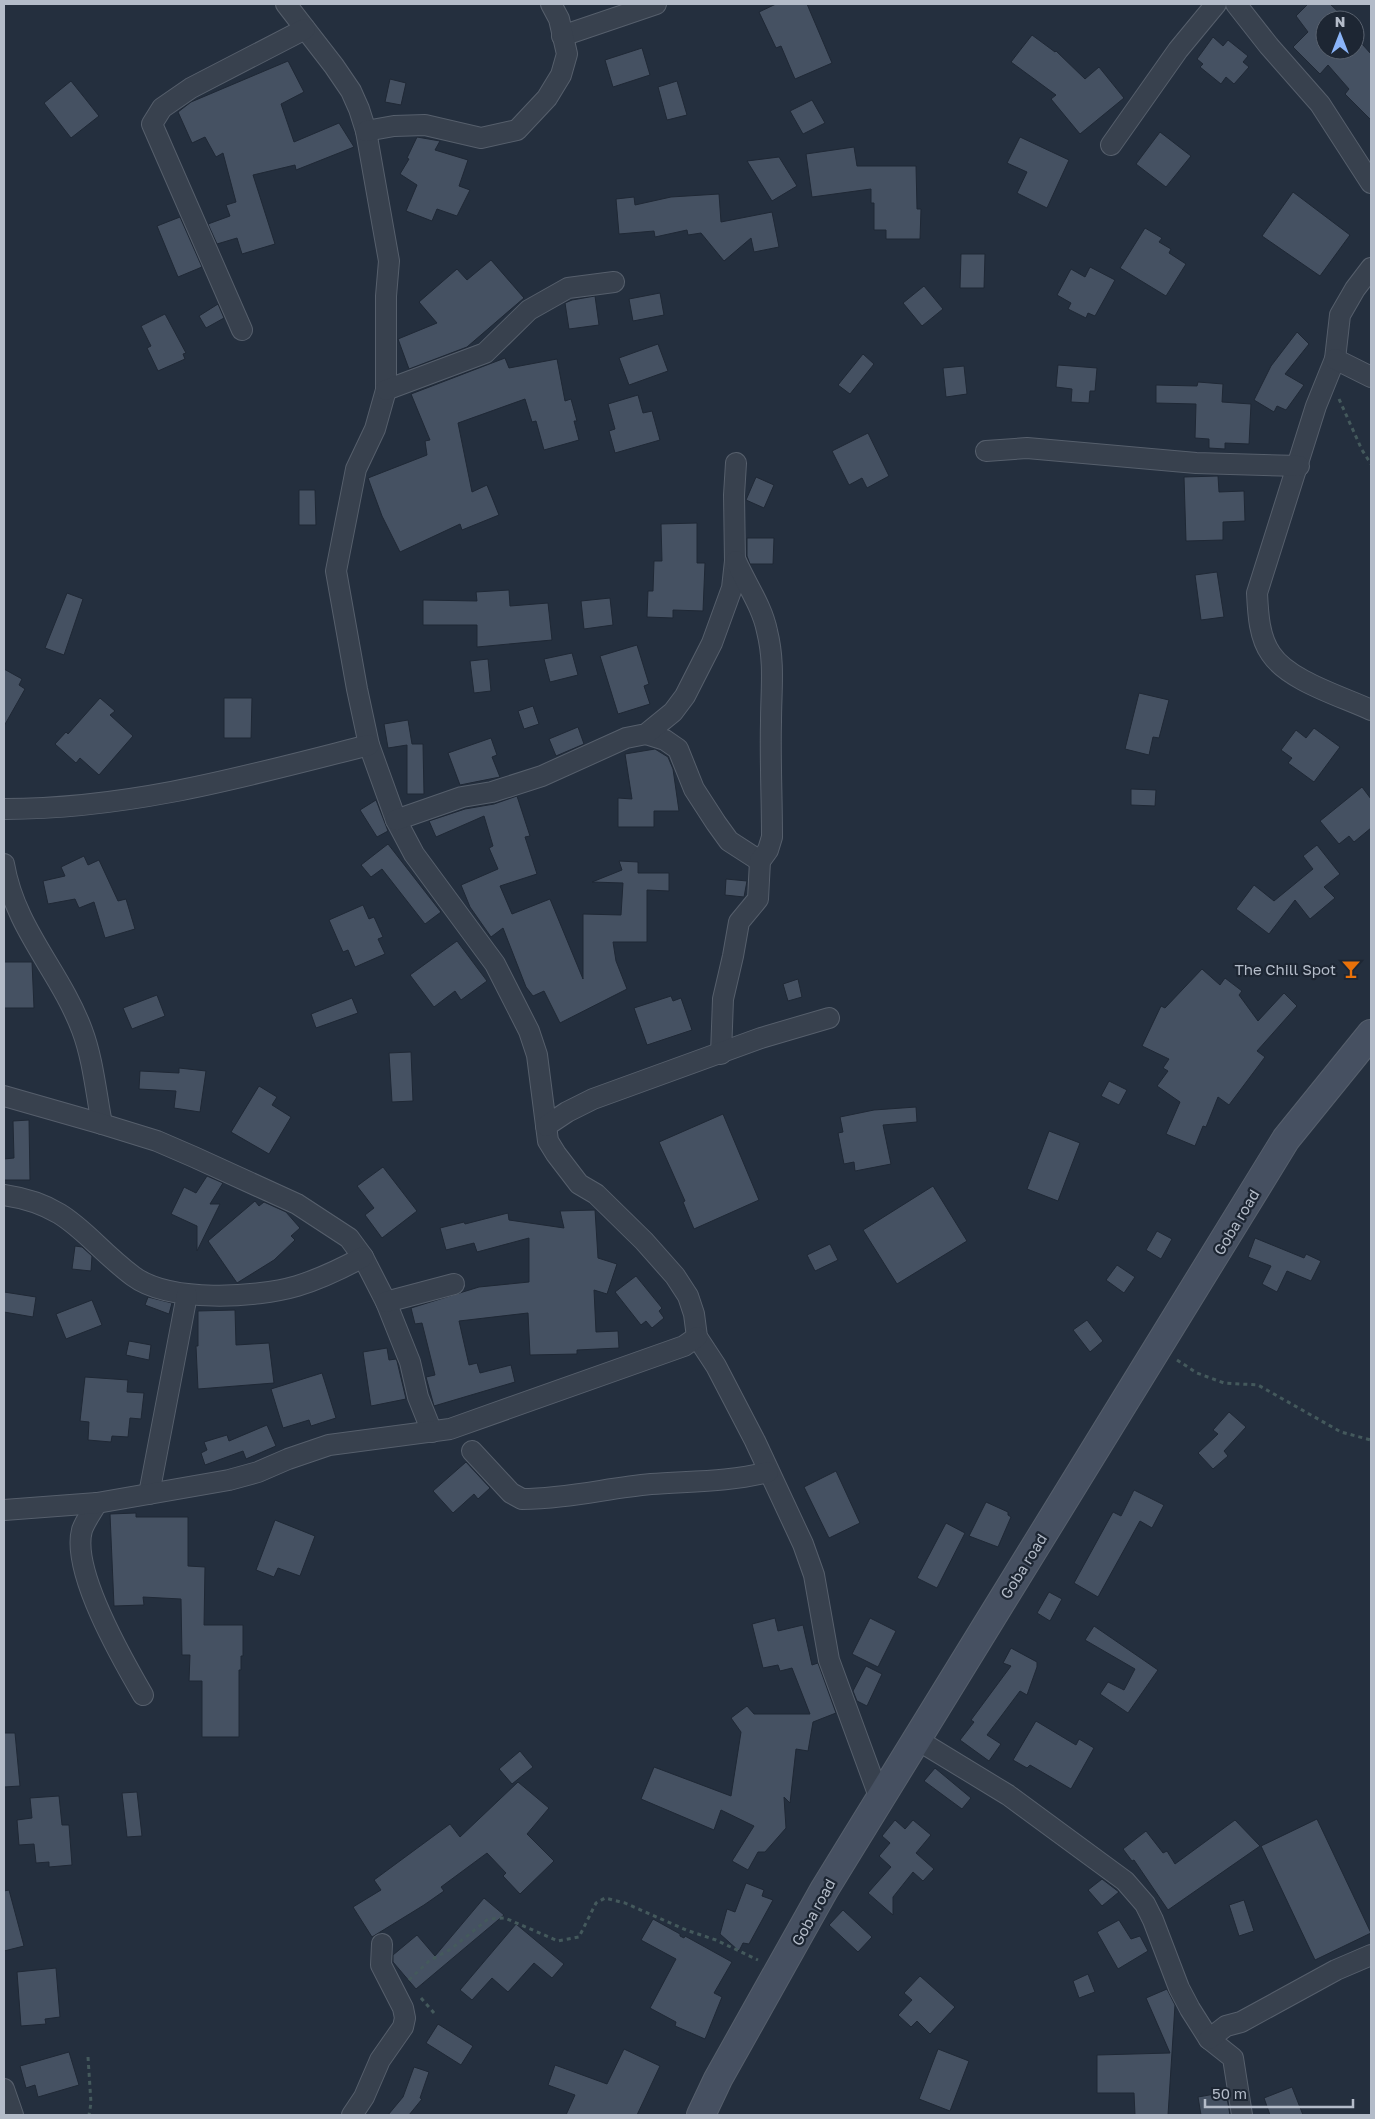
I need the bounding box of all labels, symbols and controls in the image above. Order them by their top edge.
north arrow [1315,10,1365,60]
text: N [1335,13,1345,30]
bar icon: The Chill Spot [1340,958,1362,980]
place label: The Chill Spot [1234,960,1336,978]
street label: Goba road [1209,1186,1263,1258]
street label: Goba road [996,1530,1050,1602]
street label: Goba road [787,1876,839,1948]
scale bar [1205,2076,1352,2108]
text: 50 m [1212,2084,1247,2102]

